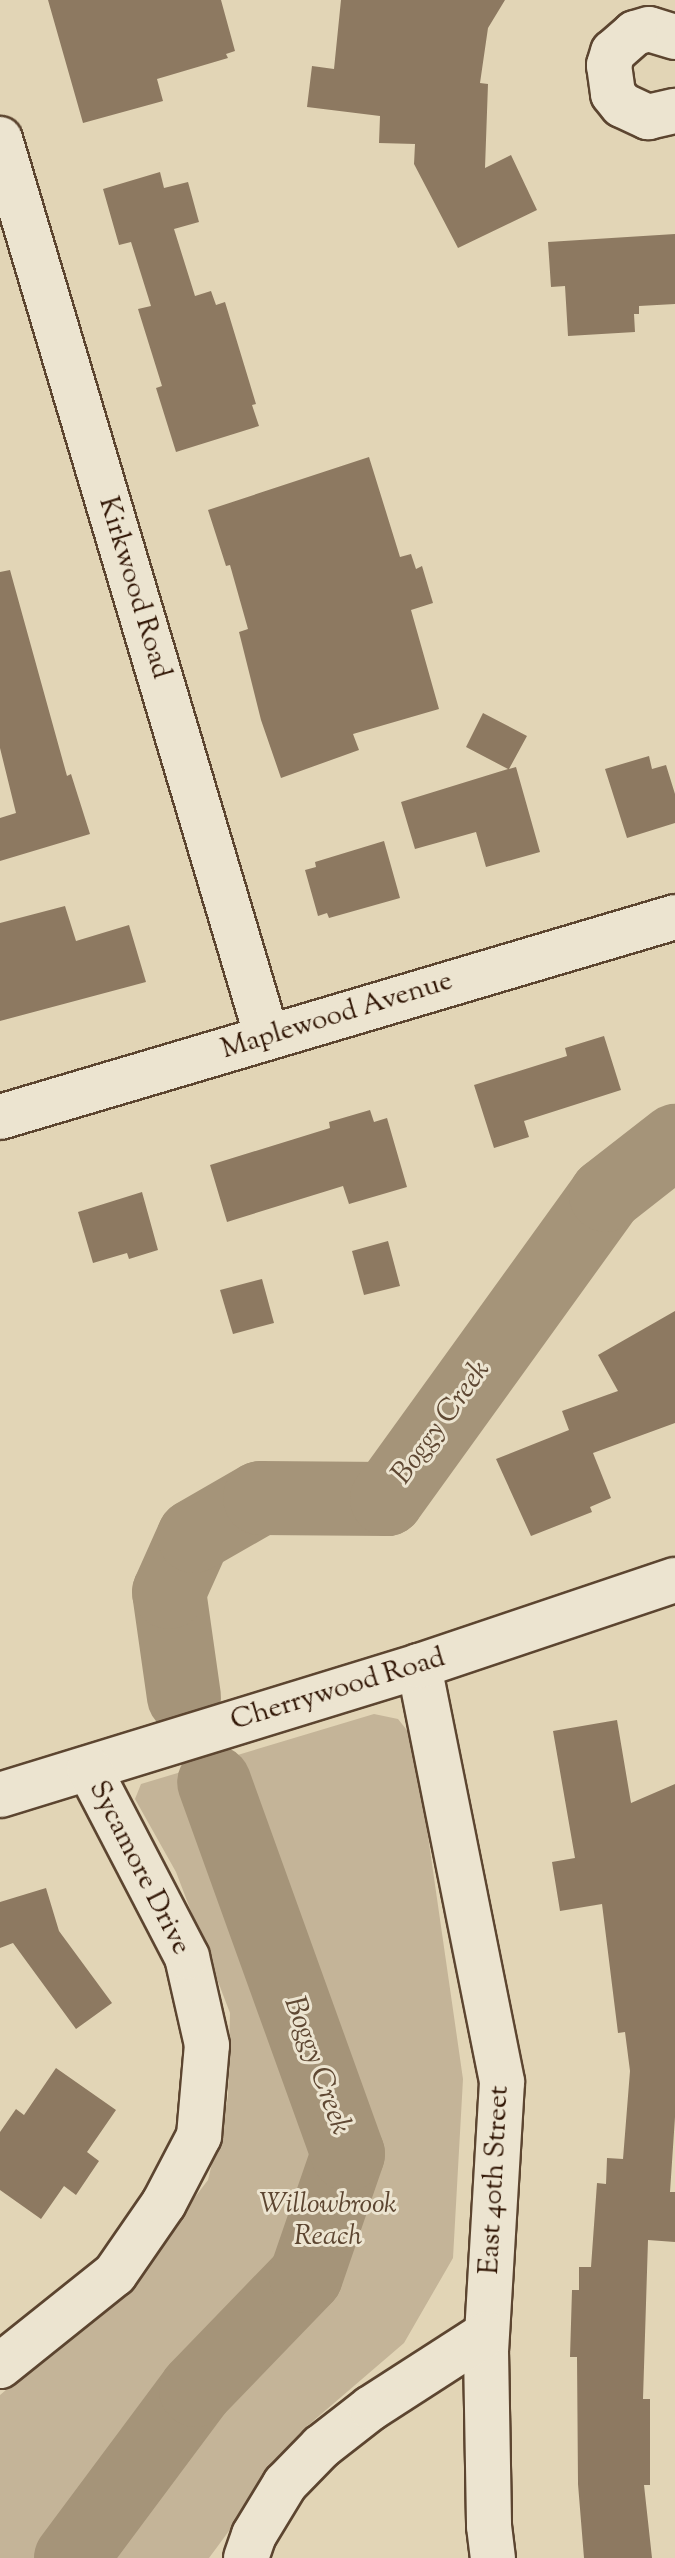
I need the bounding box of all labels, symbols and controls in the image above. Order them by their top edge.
street label: Kirkwood Road [90,493,178,683]
street label: Maplewood Avenue [217,965,457,1067]
water label: Boggy Creek [385,1354,499,1492]
street label: Cherrywood Road [227,1641,449,1739]
street label: Sycamore Drive [81,1775,197,1961]
water label: Boggy Creek [274,1992,358,2140]
street label: East 40th Street [473,2085,517,2275]
park label: Willowbrook Reach [259,2188,397,2254]

